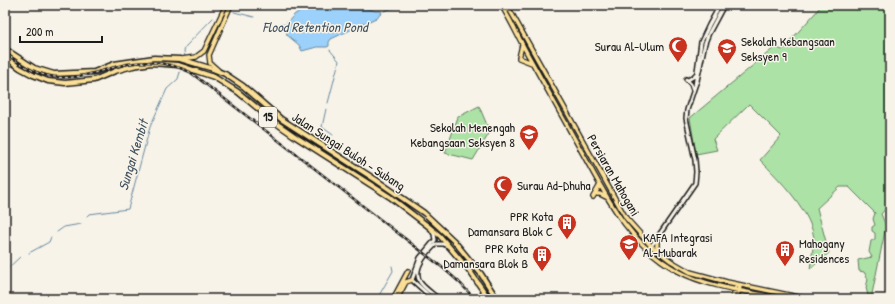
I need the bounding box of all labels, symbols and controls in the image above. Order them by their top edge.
water label: Flood Retention Pond [263,17,370,36]
scale bar [20,18,102,44]
text: 200 m [26,23,53,40]
place label: Sekolah Kebangsaan Seksyen 9 [741,32,835,65]
mosque icon: Surau Al-Ulum [667,35,689,63]
place label: Surau Al-Ulum [595,37,664,55]
school or university icon: Sekolah Kebangsaan Seksyen 9 [716,37,738,65]
road number: 15 [259,107,277,127]
street label: Jalan Sungai Buloh - Subang [289,108,409,195]
water label: Sungai Kembit [113,115,154,193]
place label: Sekolah Menengah Kebangsaan Seksyen 8 [410,118,516,151]
school or university icon: Sekolah Menengah Kebangsaan Seksyen 8 [518,123,540,151]
street label: Persiaran Mahogani [583,131,645,219]
mosque icon: Surau Ad-Dhuha [492,174,514,202]
place label: Surau Ad-Dhuha [517,176,591,194]
place label: PPR Kota Damansara Blok C [468,207,553,240]
building icon: PPR Kota Damansara Blok C [556,212,578,240]
place label: KAFA Integrasi Al-Mubarak [643,228,713,261]
school or university icon: KAFA Integrasi Al-Mubarak [618,233,640,261]
place label: Mahogany Residences [799,234,849,267]
place label: PPR Kota Damansara Blok B [443,239,528,272]
building icon: Mahogany Residences [774,239,796,267]
building icon: PPR Kota Damansara Blok B [531,244,553,272]

